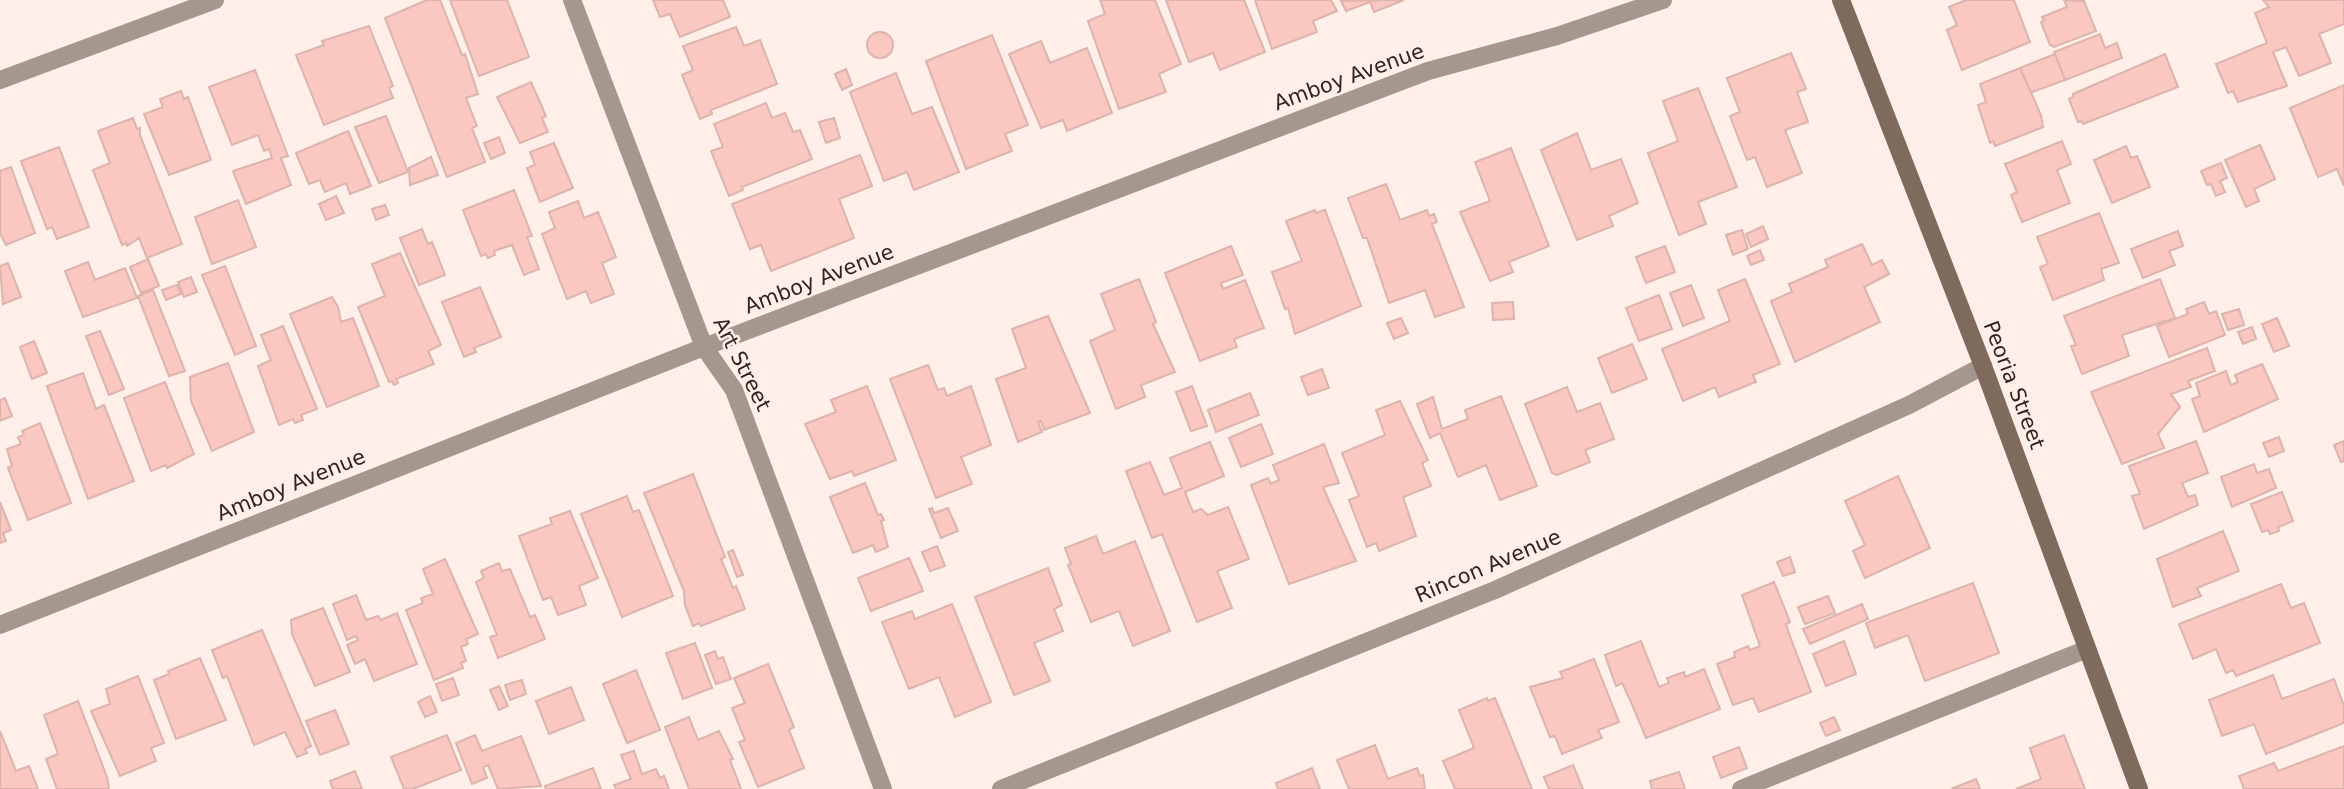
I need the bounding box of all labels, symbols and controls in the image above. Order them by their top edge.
street label: Amboy Avenue [1271,39,1427,115]
street label: Amboy Avenue [741,239,897,319]
street label: Art Street [708,313,776,415]
street label: Peoria Street [1979,317,2049,453]
street label: Amboy Avenue [213,444,369,526]
street label: Rincon Avenue [1411,524,1565,608]

